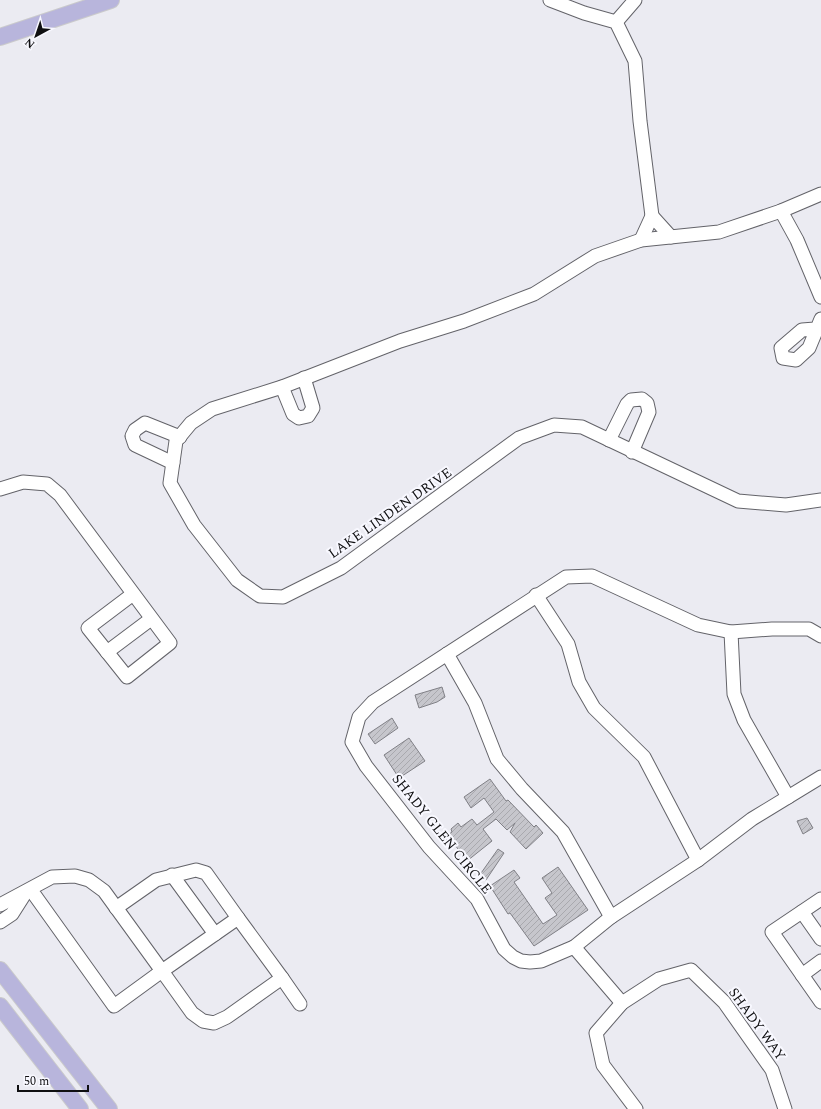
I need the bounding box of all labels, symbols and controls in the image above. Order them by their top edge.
north arrow [16,16,56,56]
text: N [21,34,39,53]
street label: LAKE LINDEN DRIVE [324,462,456,564]
street label: SHADY GLEN CIRCLE [387,769,497,899]
street label: SHADY WAY [723,983,791,1065]
scale bar [18,1067,88,1093]
text: 50 m [24,1072,49,1091]

